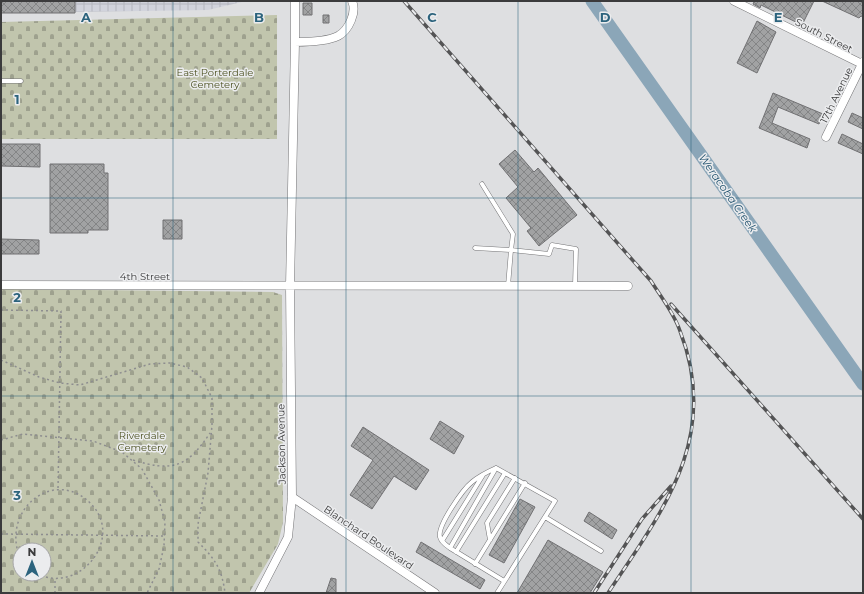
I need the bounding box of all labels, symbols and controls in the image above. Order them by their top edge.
text: A [80,9,92,25]
text: B [254,9,264,25]
text: C [427,9,437,25]
text: D [600,9,611,25]
text: E [774,9,783,25]
street label: South Street [793,15,855,55]
street label: 17th Avenue [817,65,856,125]
park label: East Porterdale Cemetery [177,66,253,91]
text: 1 [14,91,20,107]
water label: Weracoba Creek [696,151,761,235]
street label: 4th Street [120,270,170,283]
text: 2 [13,289,21,305]
street label: Jackson Avenue [274,404,289,485]
park label: Riverdale Cemetery [118,429,167,454]
text: 3 [12,487,21,503]
street label: Blanchard Boulevard [321,503,416,572]
north arrow [12,542,52,582]
text: N [28,545,36,559]

